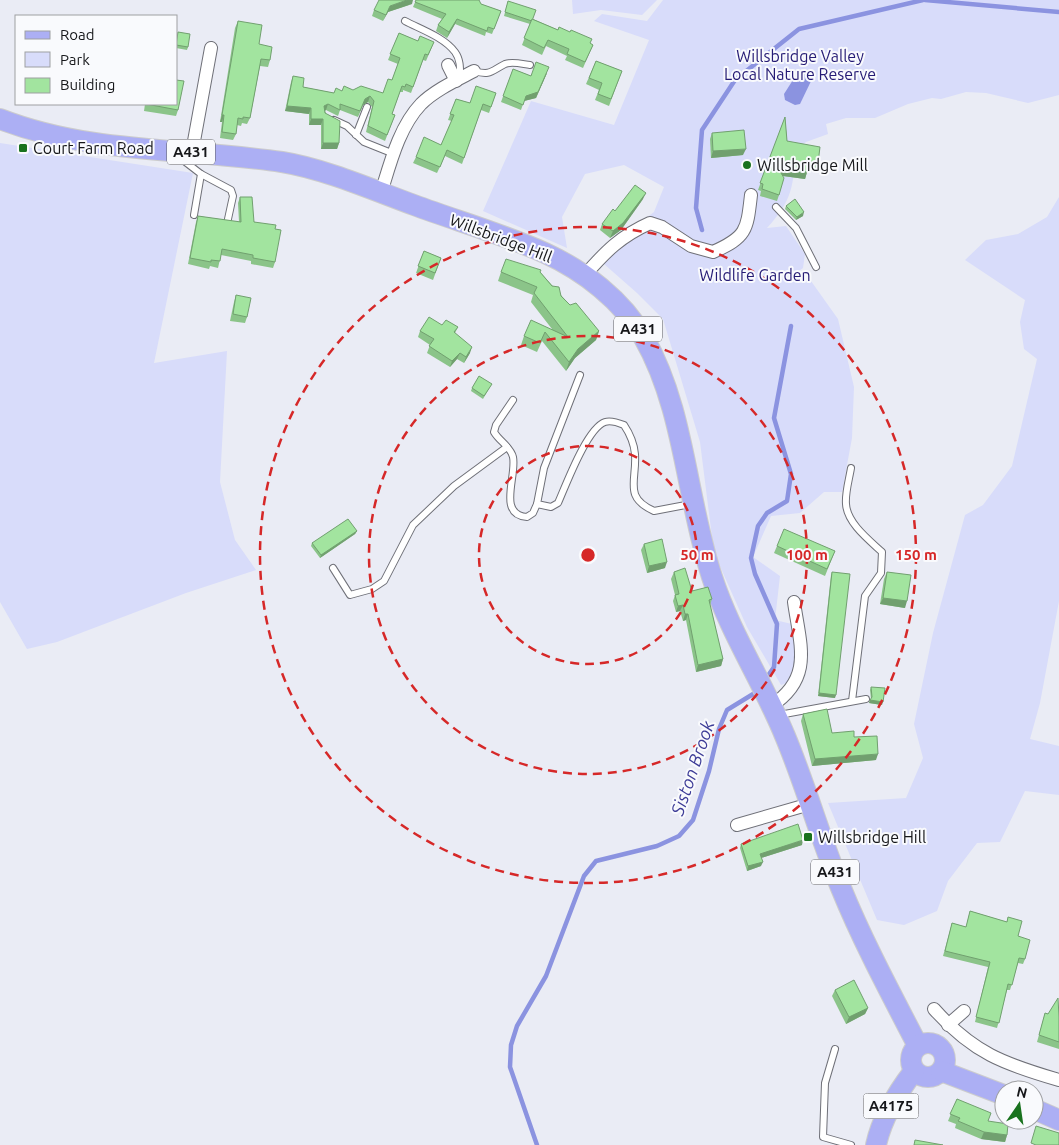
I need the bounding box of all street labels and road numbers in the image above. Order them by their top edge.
road number: A431 [167,140,215,164]
street label: Willsbridge Hill [447,210,555,266]
road number: A431 [614,316,662,342]
road number: A431 [811,860,859,884]
road number: A4175 [864,1094,918,1118]

